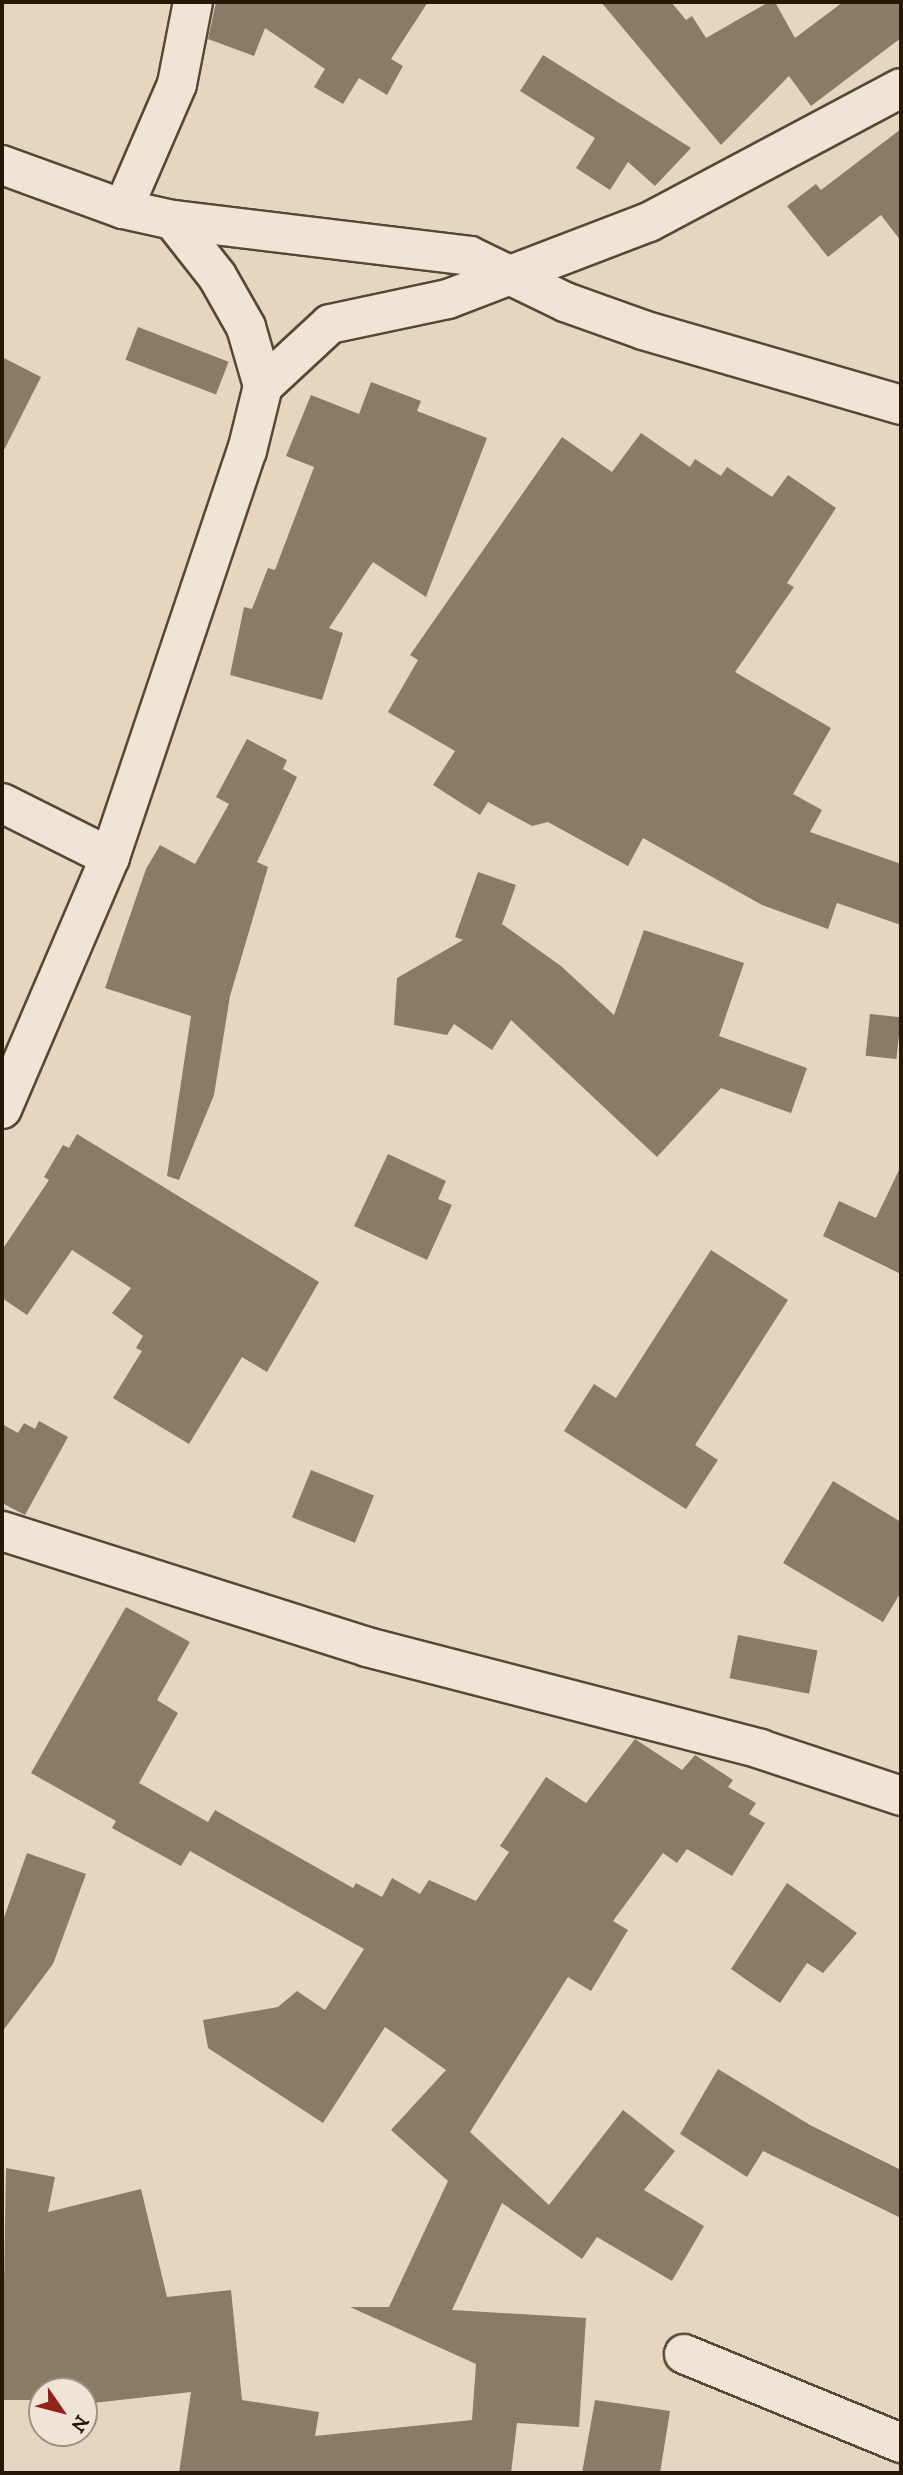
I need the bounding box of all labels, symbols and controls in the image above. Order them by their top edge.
north arrow [28,2377,98,2447]
text: N [65,2410,93,2436]

